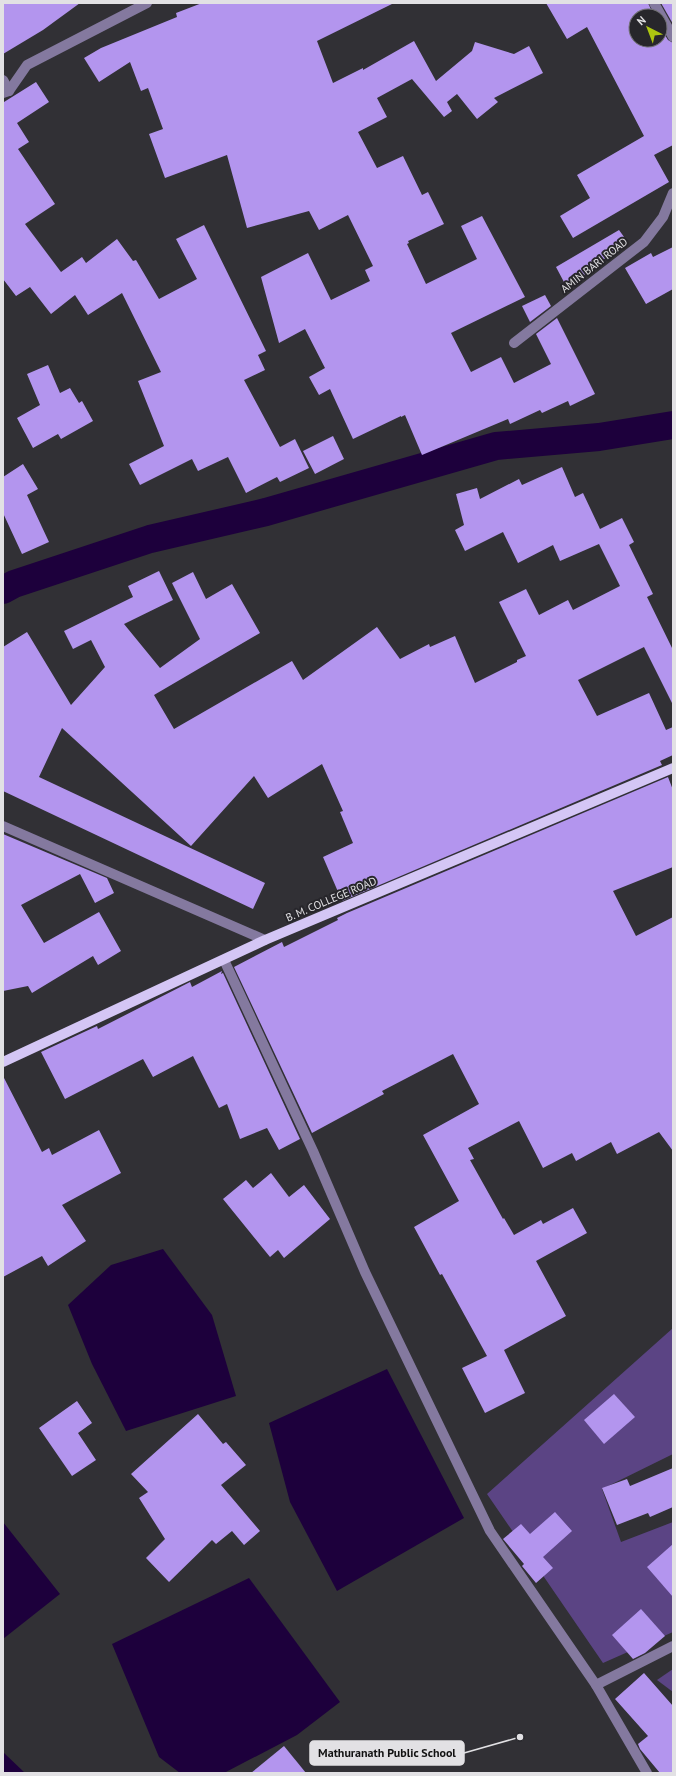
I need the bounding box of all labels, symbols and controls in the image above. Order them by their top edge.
north arrow [628,8,668,48]
text: N [634,13,649,28]
street label: AMIN BARI ROAD [558,234,630,296]
street label: B. M. COLLEGE ROAD [283,874,379,924]
callout: Mathuranath Public School [310,1741,464,1765]
text: Mathuranath Public School [318,1745,456,1760]

